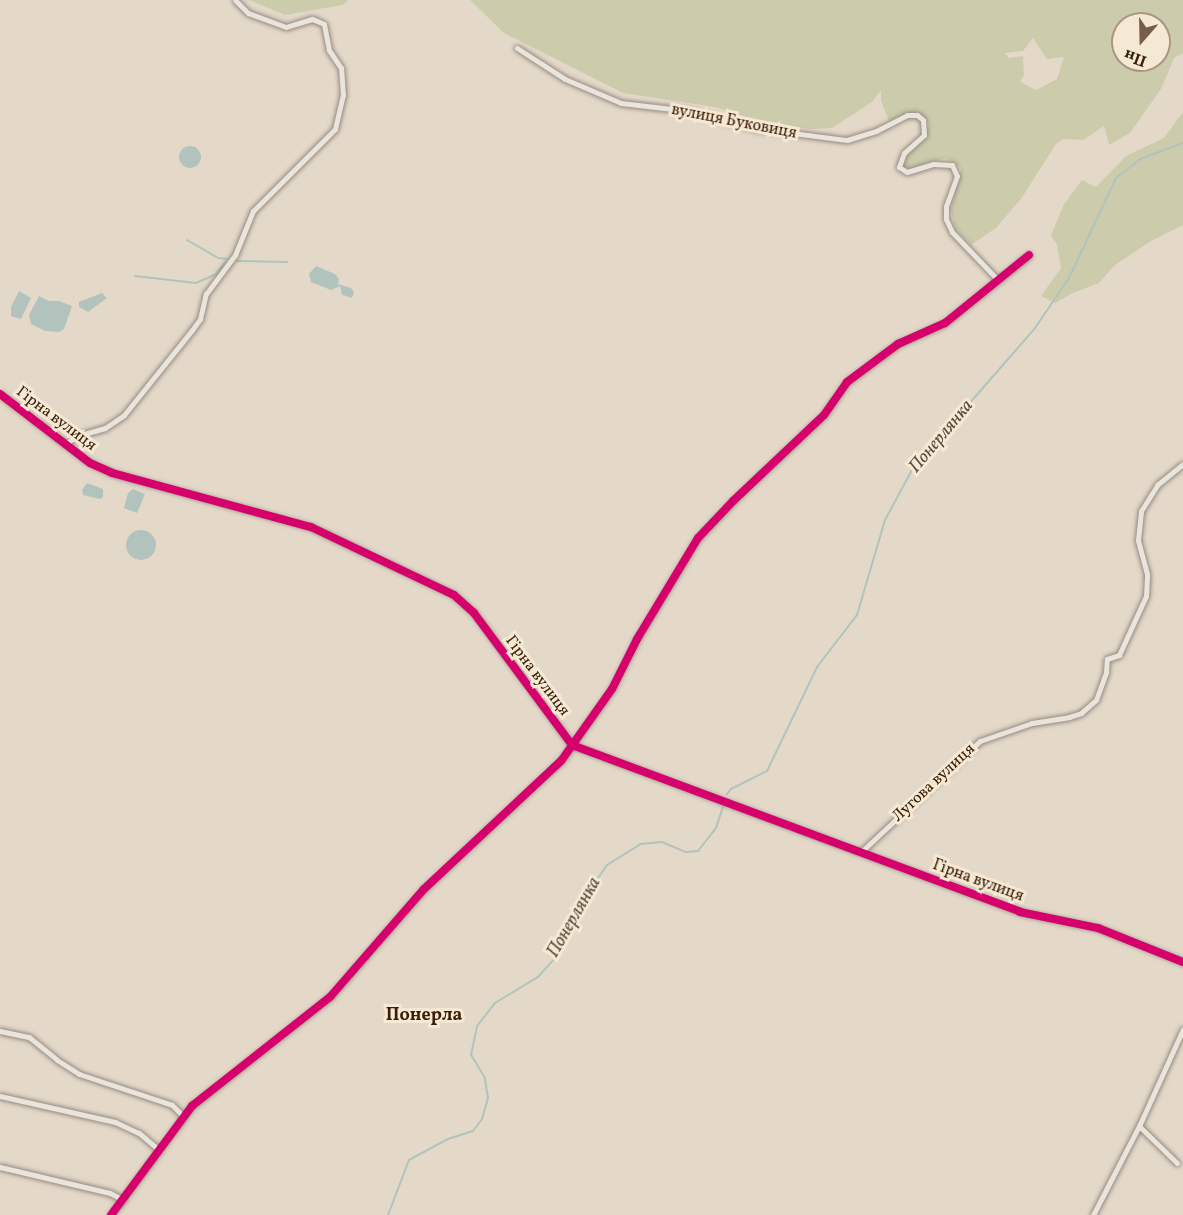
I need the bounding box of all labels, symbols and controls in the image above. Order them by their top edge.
north arrow [1111,12,1171,72]
text: Пн [1121,43,1150,71]
street label: вулиця Буковиця [670,100,798,144]
street label: Гірна вулиця [12,383,100,455]
water label: Понерлянка [905,396,979,478]
street label: Гірна вулиця [501,632,573,720]
street label: Лугова вулиця [889,740,979,826]
street label: Гірна вулиця [930,856,1026,906]
water label: Понерлянка [544,874,606,962]
district label: Понерла [386,1005,462,1027]

